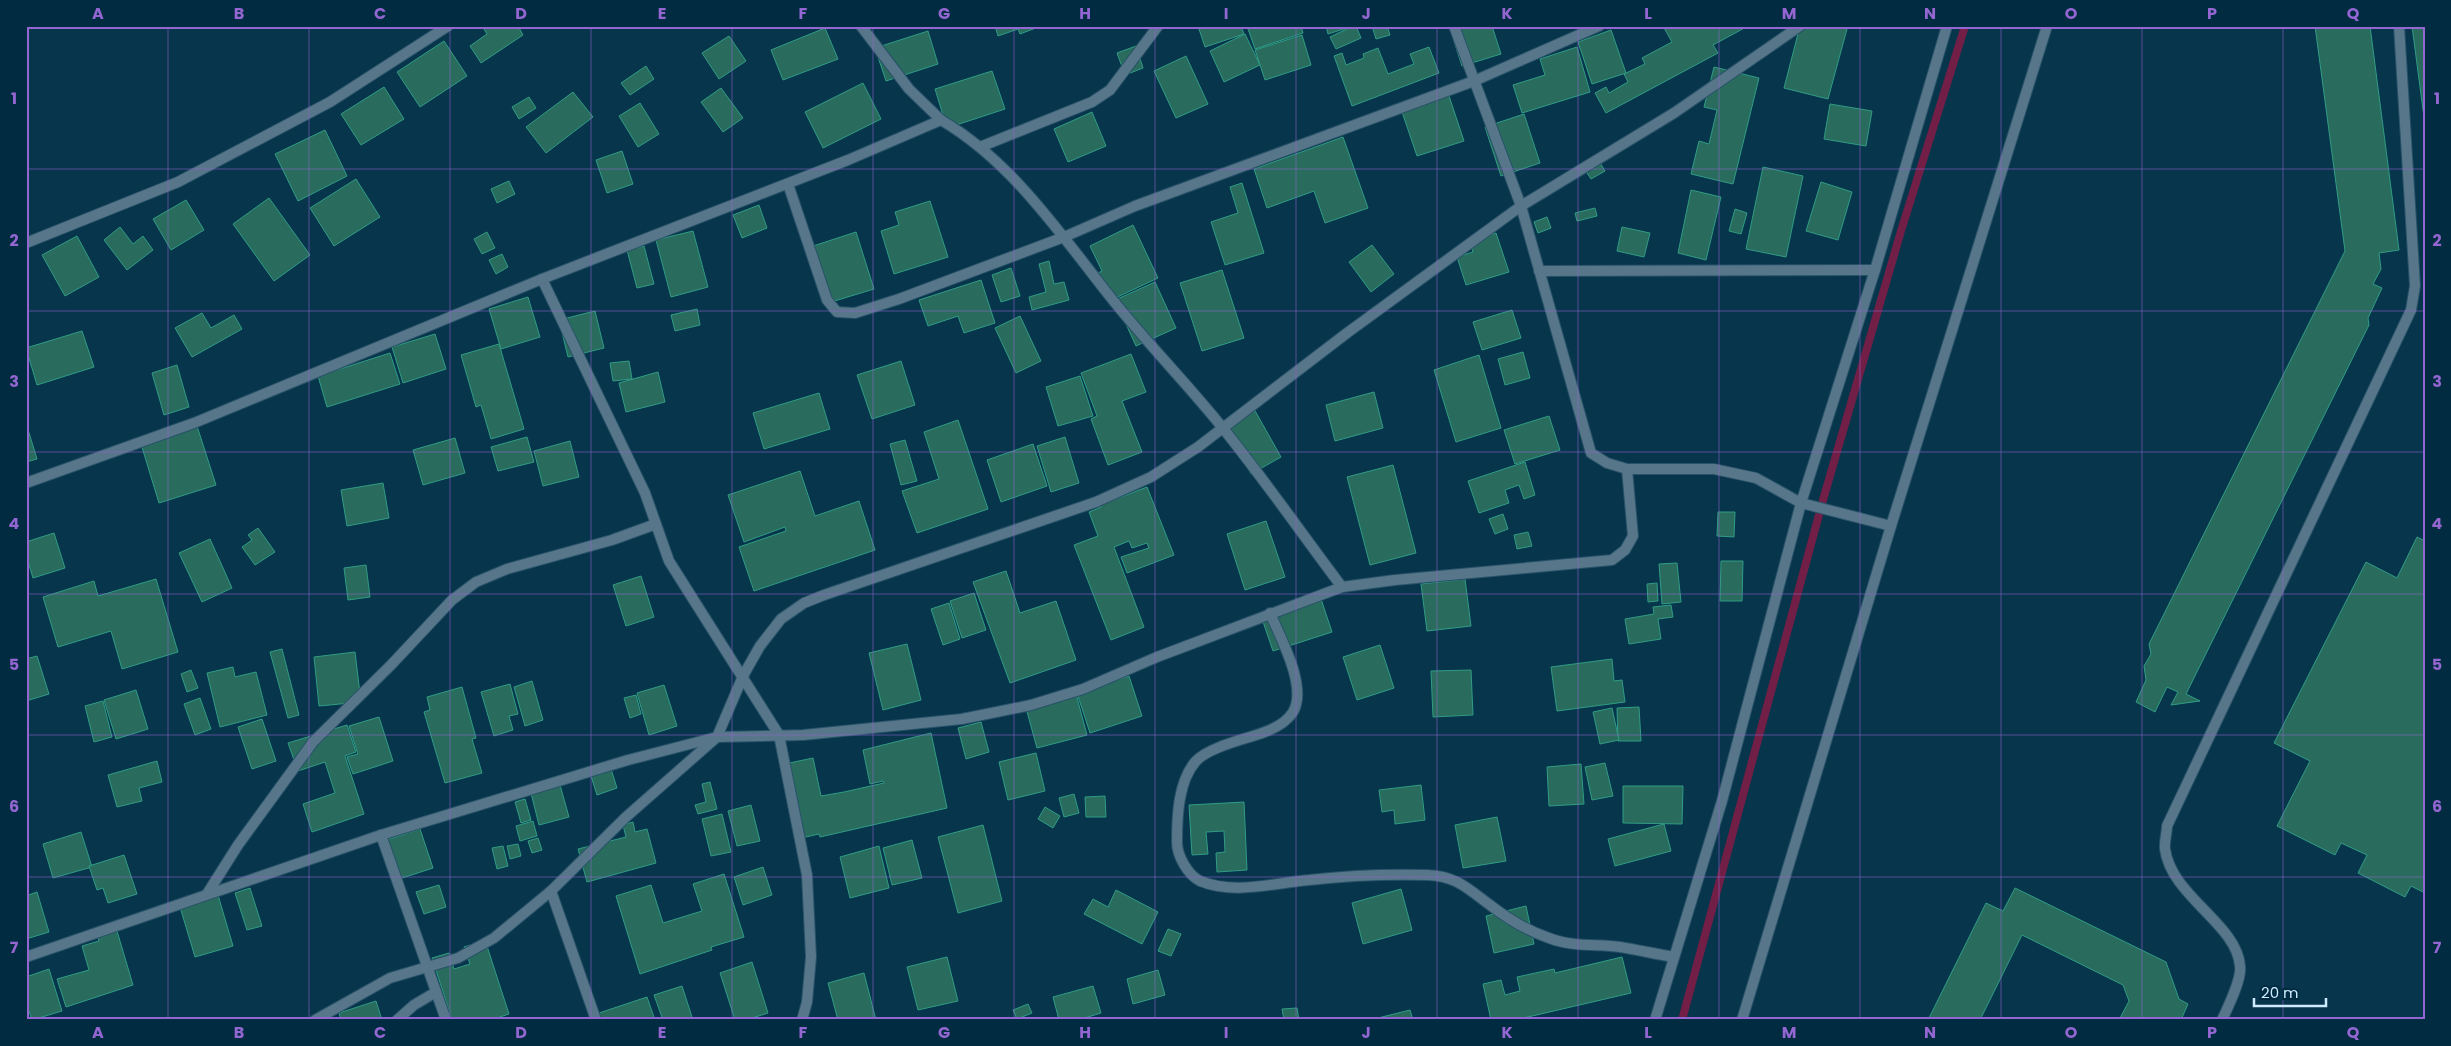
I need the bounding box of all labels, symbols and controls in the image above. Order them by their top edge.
text: A [92,2,104,25]
text: B [234,2,244,25]
text: C [374,2,386,25]
text: D [515,2,527,25]
text: E [658,2,666,25]
text: F [799,2,808,25]
text: G [938,2,950,25]
text: H [1079,2,1091,25]
text: I [1224,2,1228,25]
text: J [1361,2,1371,25]
text: K [1501,2,1513,25]
text: L [1644,2,1652,25]
text: M [1782,2,1796,25]
text: N [1924,2,1936,25]
text: O [2065,2,2078,25]
text: P [2207,2,2217,25]
text: Q [2347,2,2360,25]
text: 1 [11,87,17,110]
text: 1 [2434,87,2440,110]
text: 2 [9,229,19,252]
text: 2 [2432,229,2442,252]
text: 3 [9,370,19,393]
text: 3 [2432,370,2442,393]
text: 4 [9,512,20,535]
text: 4 [2432,512,2443,535]
text: 5 [9,653,19,676]
text: 5 [2432,653,2442,676]
text: 6 [9,795,19,818]
text: 6 [2432,795,2442,818]
text: 7 [10,936,19,959]
text: 7 [2433,936,2442,959]
scale bar [2254,976,2326,1008]
text: 20 m [2261,982,2299,1003]
text: A [92,1021,104,1044]
text: B [234,1021,244,1044]
text: C [374,1021,386,1044]
text: D [515,1021,527,1044]
text: E [658,1021,666,1044]
text: F [799,1021,808,1044]
text: G [938,1021,950,1044]
text: H [1079,1021,1091,1044]
text: I [1224,1021,1228,1044]
text: J [1361,1021,1371,1044]
text: K [1501,1021,1513,1044]
text: L [1644,1021,1652,1044]
text: M [1782,1021,1796,1044]
text: N [1924,1021,1936,1044]
text: O [2065,1021,2078,1044]
text: P [2207,1021,2217,1044]
text: Q [2347,1021,2360,1044]

